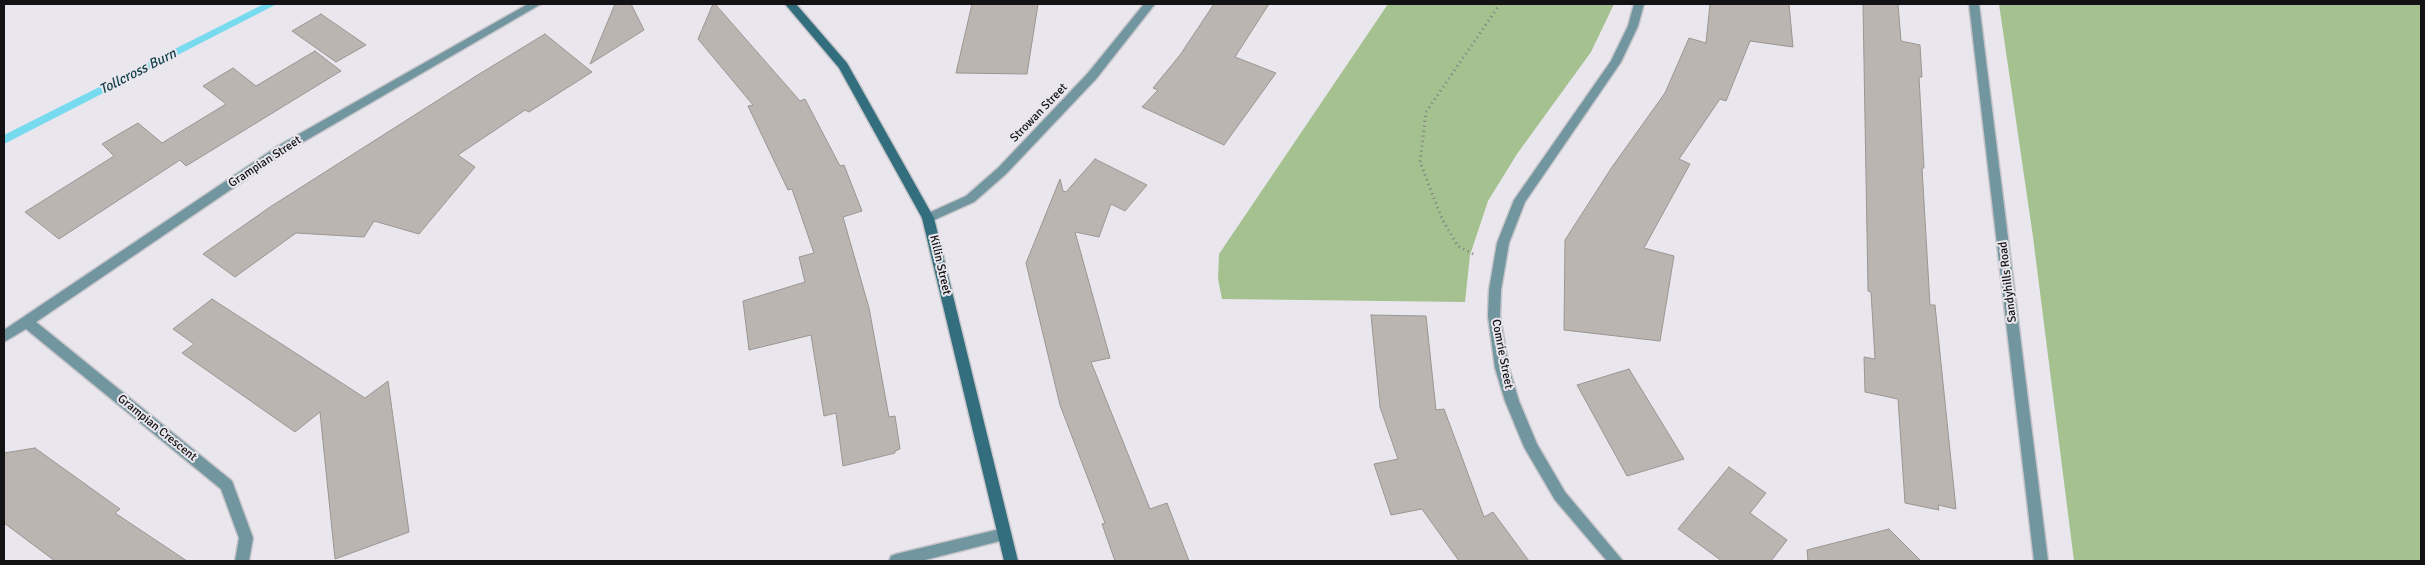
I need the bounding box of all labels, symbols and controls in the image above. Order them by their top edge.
water label: Tollcross Burn [97,45,179,99]
street label: Strowan Street [1007,81,1071,145]
street label: Grampian Street [226,133,304,191]
street label: Killin Street [926,234,954,296]
street label: Sandyhills Road [1996,241,2020,323]
street label: Comrie Street [1488,318,1516,390]
street label: Grampian Crescent [115,392,199,464]

